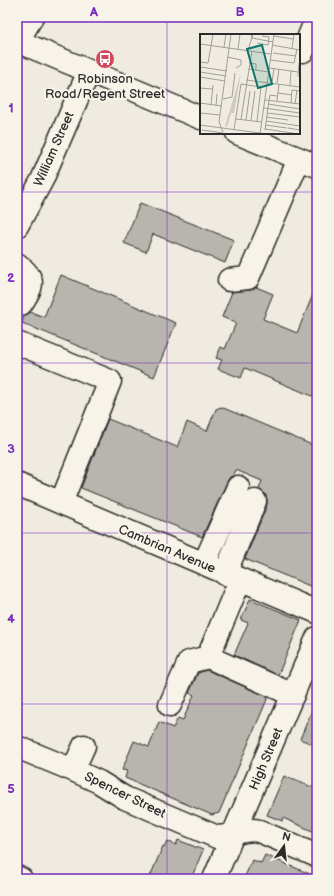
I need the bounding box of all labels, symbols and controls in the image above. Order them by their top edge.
text: A [89,4,98,20]
text: B [235,4,245,20]
inset map [200,34,300,134]
bus stop icon: Robinson Road/Regent Street [94,48,116,70]
place label: Robinson Road/Regent Street [45,71,165,102]
text: 1 [8,100,14,116]
street label: William Street [30,109,78,189]
text: 2 [7,270,15,286]
text: 3 [7,441,15,457]
street label: Cambrian Avenue [116,521,218,577]
text: 4 [7,611,15,627]
street label: High Street [246,725,286,793]
street label: Spencer Street [82,768,168,822]
text: 5 [7,781,15,797]
north arrow [264,826,304,866]
text: N [281,829,292,844]

